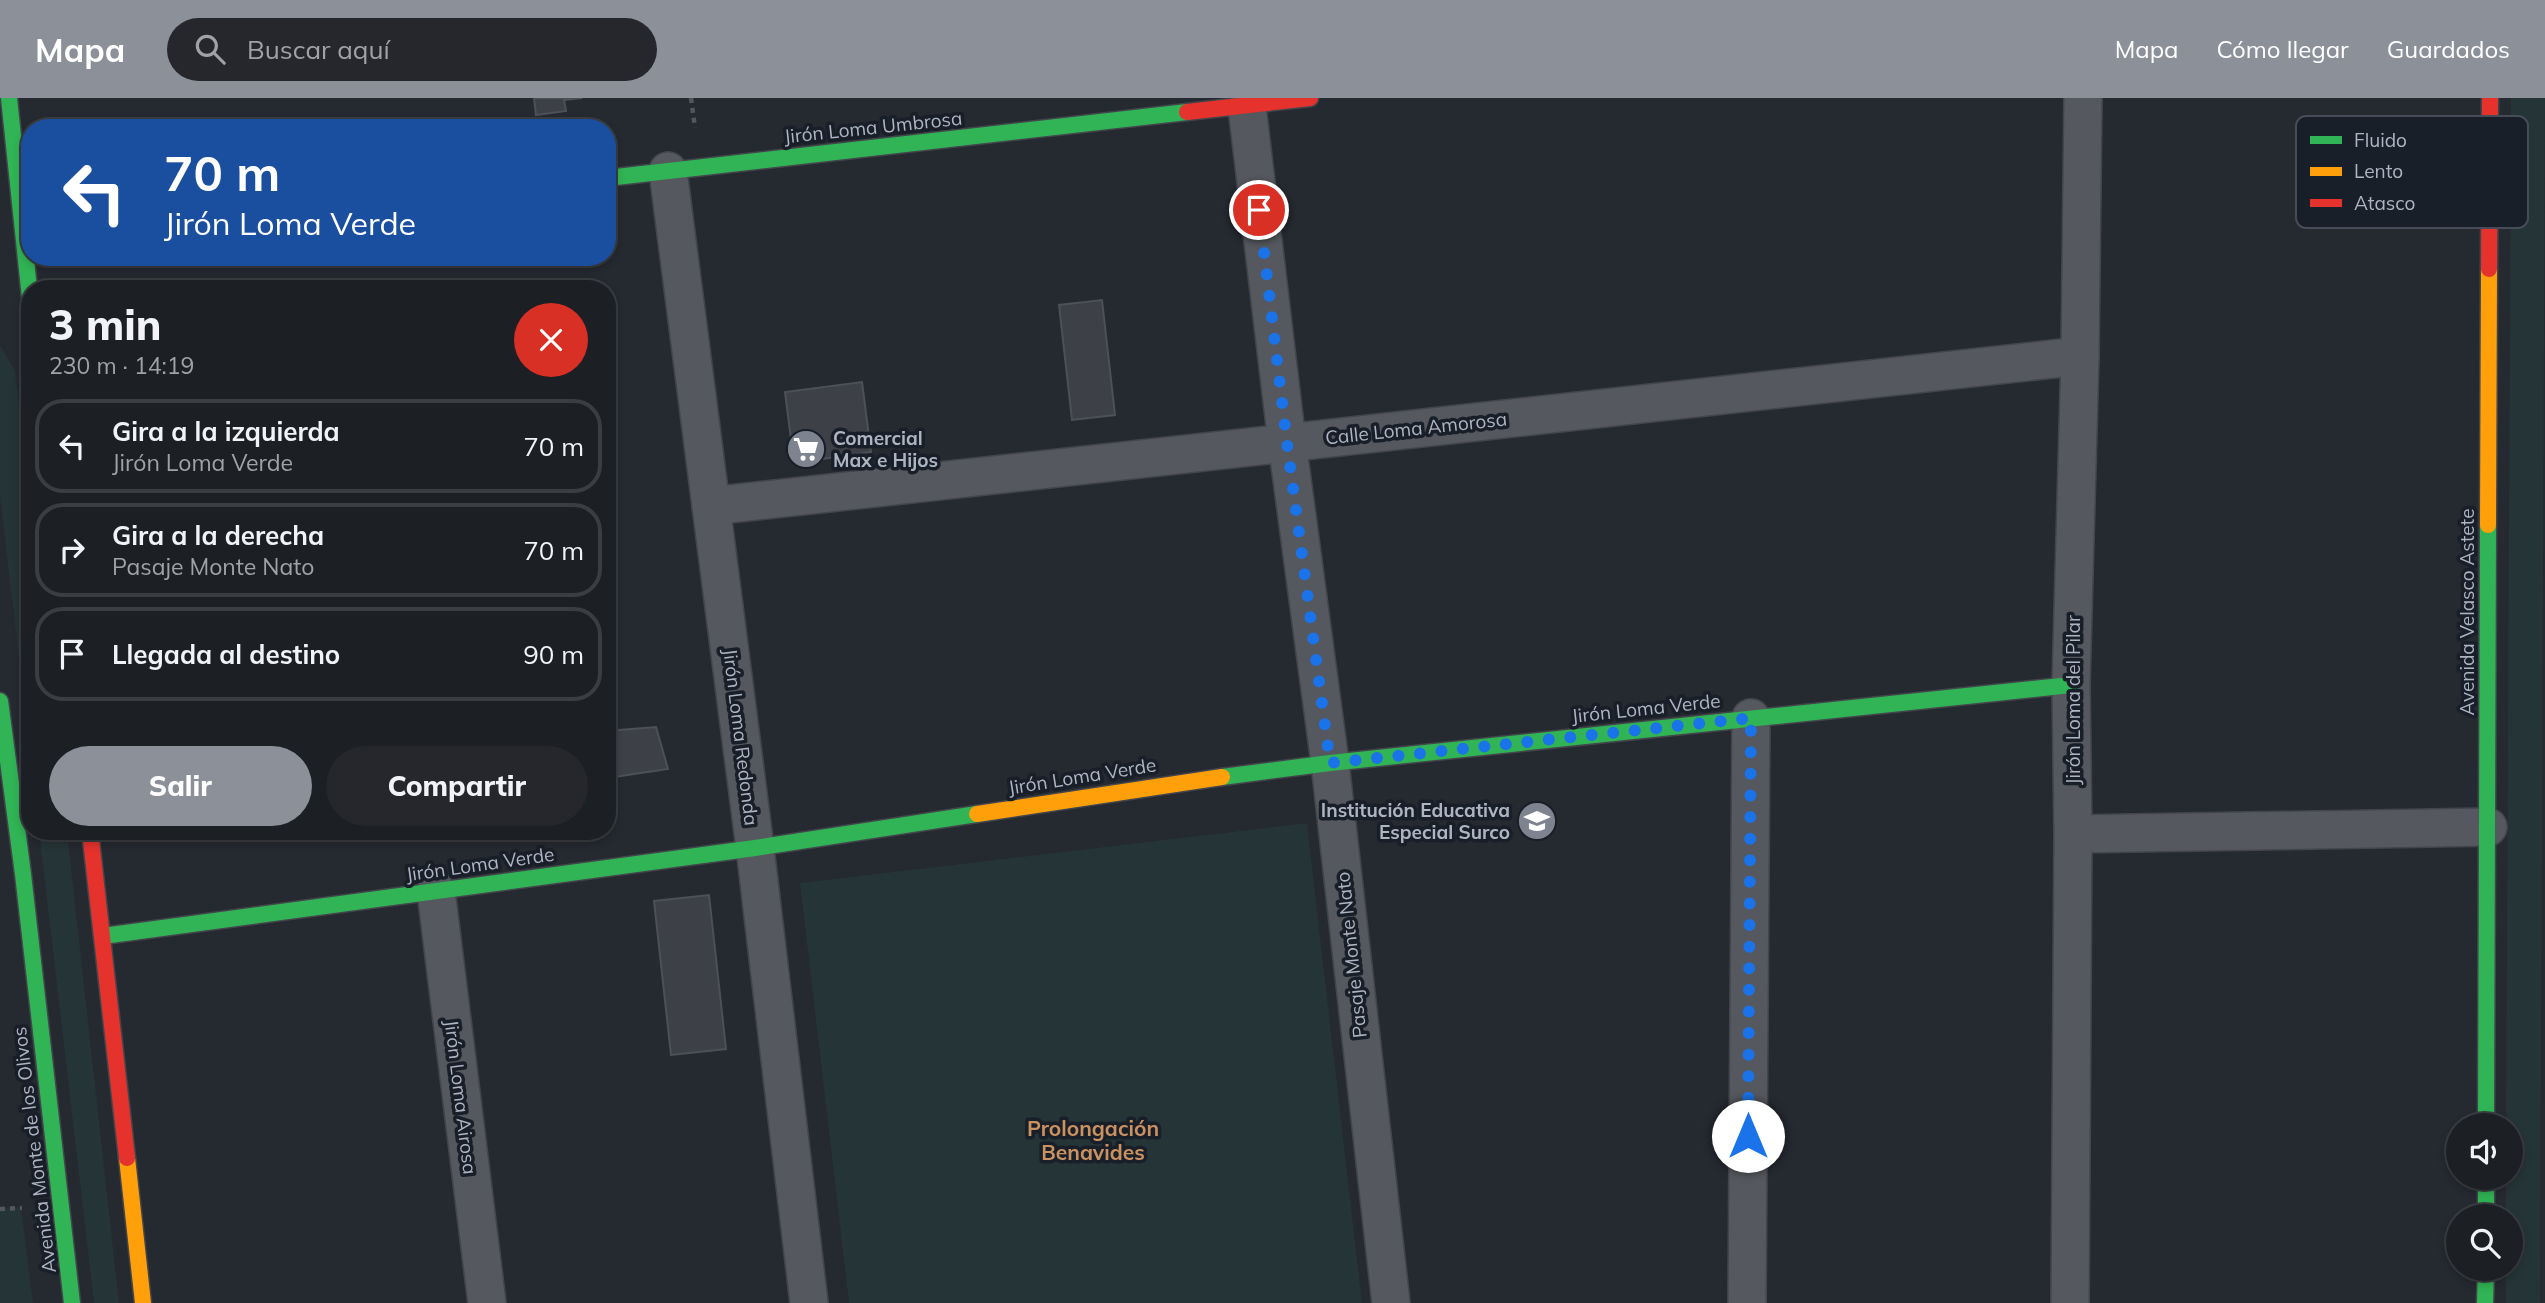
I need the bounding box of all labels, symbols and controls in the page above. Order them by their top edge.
search box [167,18,657,81]
text: Mapa [35,29,125,70]
icon: search [191,30,229,68]
text: Buscar aquí [247,33,390,66]
text: Mapa [2115,34,2178,64]
text: Cómo llegar [2216,34,2349,64]
text: Guardados [2387,34,2510,64]
street label: Jirón Loma Umbrosa [783,106,963,148]
legend [2296,116,2528,228]
text: Fluido [2354,128,2407,152]
text: 70 m [164,142,280,203]
icon: left [49,147,140,238]
text: Lento [2354,159,2403,183]
pin [1229,180,1289,240]
icon: arrive [1240,191,1278,229]
text: Atasco [2354,191,2415,215]
text: Jirón Loma Verde [164,203,416,243]
text: 3 min [49,298,162,351]
button: close [514,303,588,377]
text: 230 m · 14:19 [49,351,194,380]
street label: Calle Loma Amorosa [1324,407,1508,449]
text: Gira a la izquierda [112,415,340,448]
place label: Comercial Max e Hijos [833,426,938,472]
icon: left [53,427,91,465]
supermarket icon: Comercial Max e Hijos [785,428,827,470]
text: 70 m [523,430,584,463]
text: Jirón Loma Verde [112,448,293,477]
street label: Avenida Velasco Astete [2455,509,2479,715]
text: Gira a la derecha [112,519,324,552]
icon: right [53,531,91,569]
text: 70 m [523,534,584,567]
text: Pasaje Monte Nato [112,552,314,581]
street label: Jirón Loma del Pilar [2061,615,2085,785]
icon: arrive [53,635,91,673]
text: Llegada al destino [112,638,340,671]
text: 90 m [523,638,584,671]
street label: Jirón Loma Redonda [718,647,764,827]
street label: Jirón Loma Verde [1570,688,1722,728]
button: Salir [49,746,312,826]
button: Compartir [326,746,588,826]
street label: Jirón Loma Verde [1006,752,1158,800]
place label: Institución Educativa Especial Surco [1321,798,1510,844]
school or university icon: Institución Educativa Especial Surco [1516,800,1558,842]
street label: Jirón Loma Verde [404,842,556,886]
street label: Pasaje Monte Nato [1330,871,1372,1039]
street label: Jirón Loma Airosa [440,1018,482,1176]
street label: Avenida Monte de los Olivos [7,1026,61,1274]
position arrow [1711,1099,1785,1173]
map controls [2446,1113,2523,1281]
button: sound [2446,1113,2523,1190]
district label: Prolongación Benavides [1027,1115,1159,1165]
button: search [2446,1204,2523,1281]

